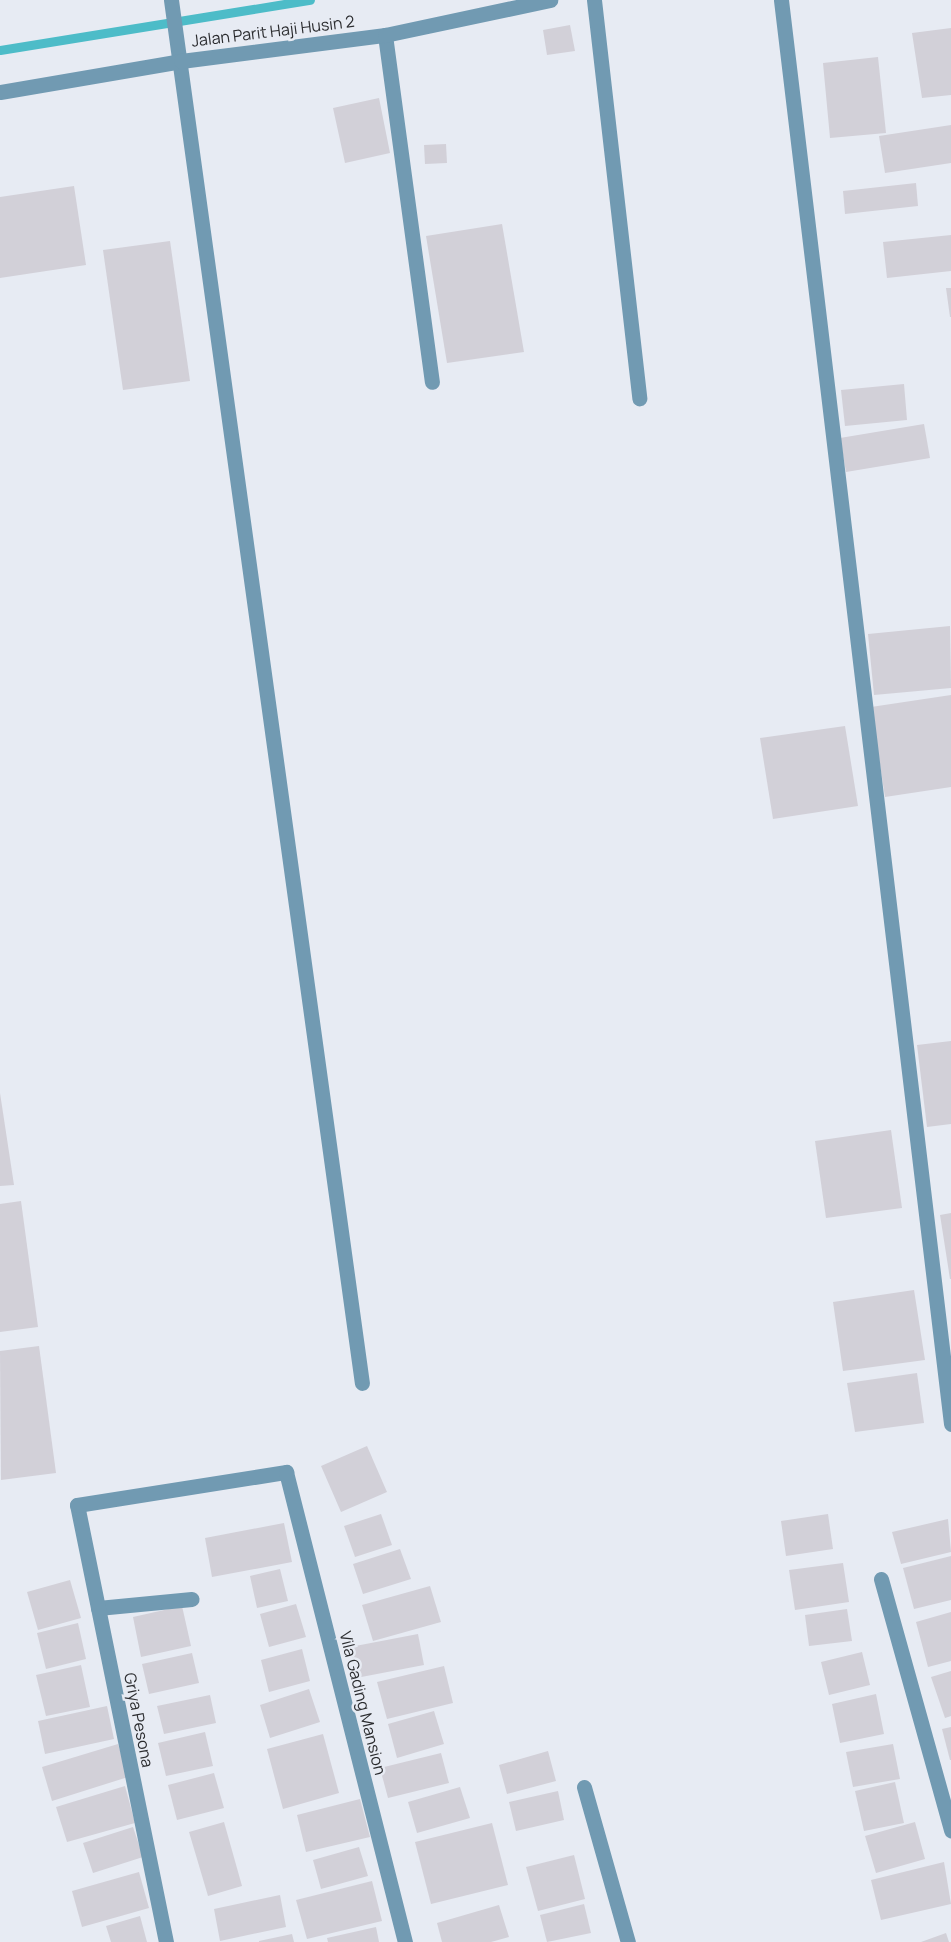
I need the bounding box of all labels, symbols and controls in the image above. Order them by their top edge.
street label: Jalan Parit Haji Husin 2 [190,11,356,51]
street label: Vila Gading Mansion [336,1629,390,1777]
street label: Griya Pesona [120,1671,158,1769]

